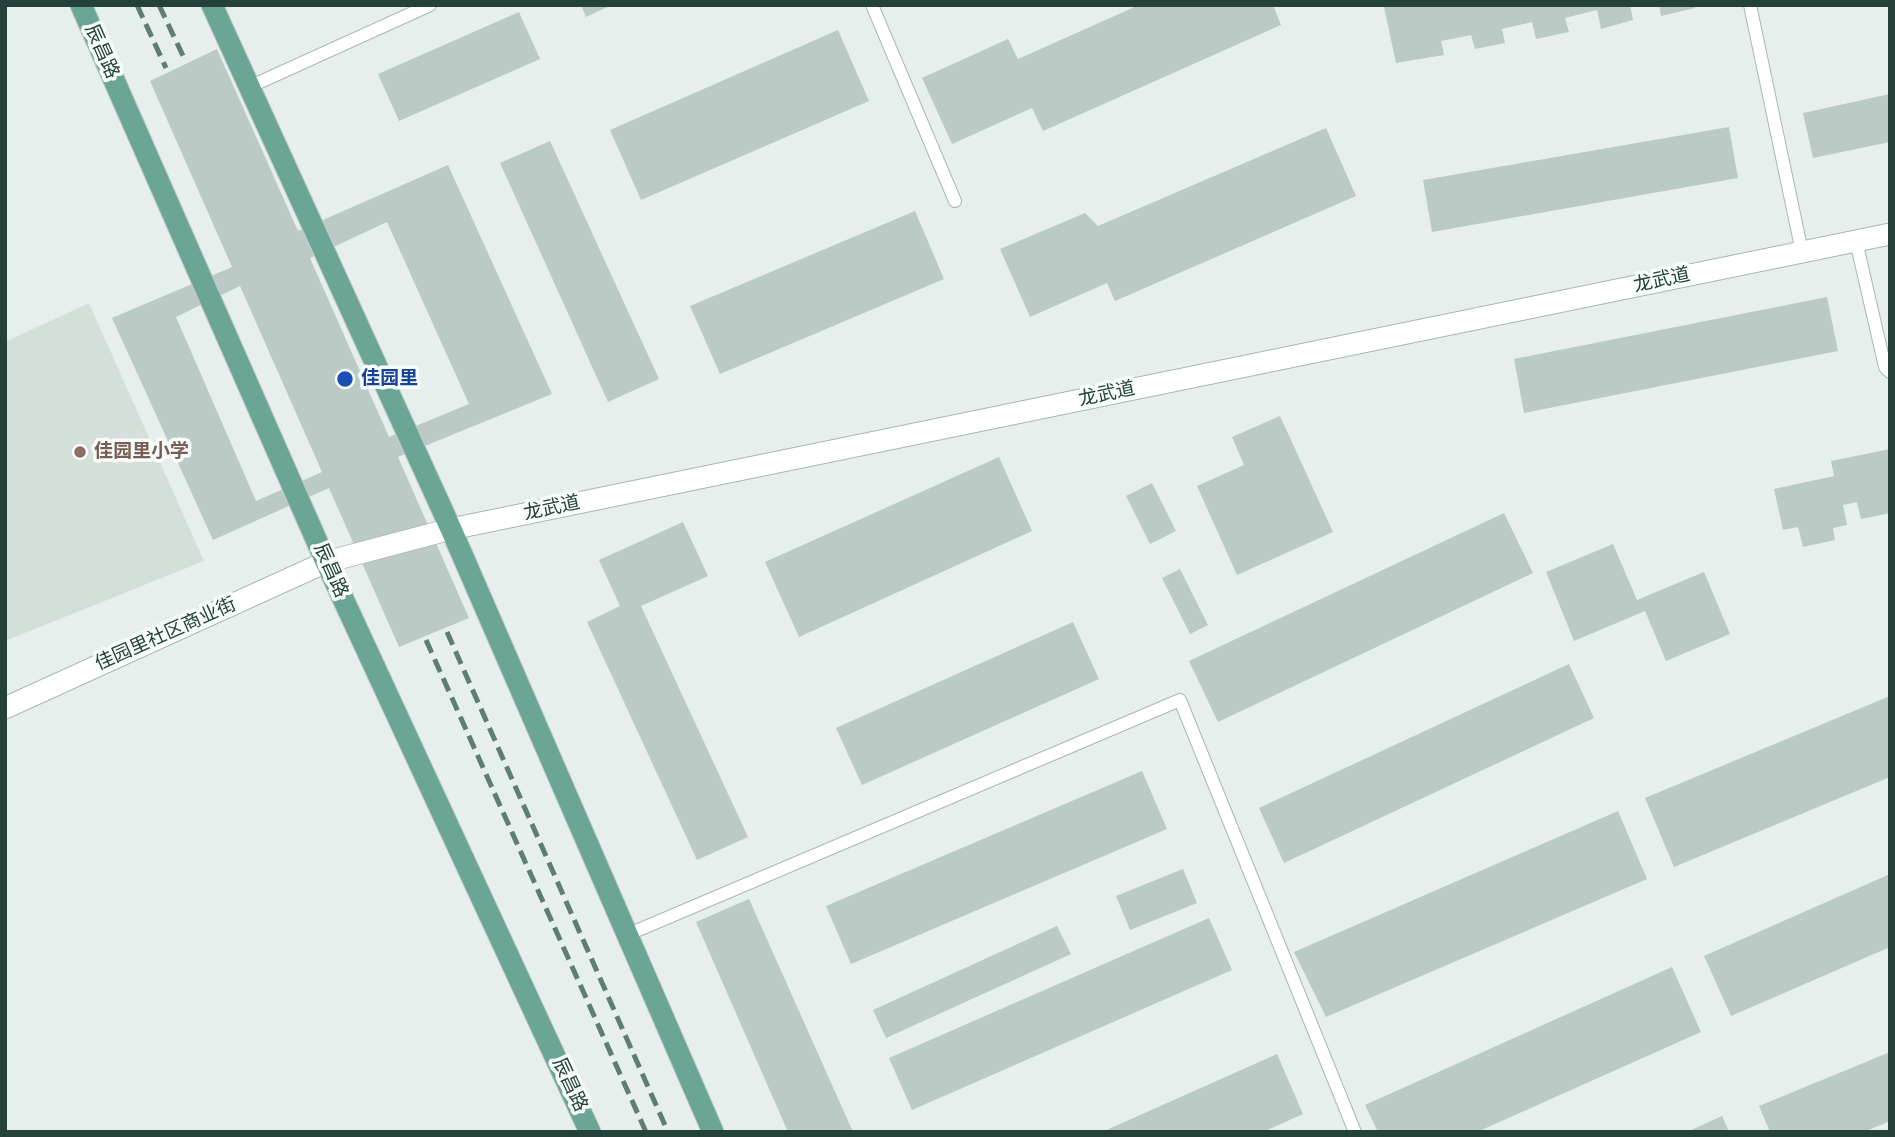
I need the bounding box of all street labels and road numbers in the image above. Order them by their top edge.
street label: 辰昌路 [79,21,123,83]
street label: 龙武道 [1632,264,1692,298]
street label: 龙武道 [1077,378,1137,412]
street label: 龙武道 [522,492,582,526]
street label: 辰昌路 [308,540,352,602]
street label: 佳园里社区商业街 [92,594,240,676]
street label: 辰昌路 [547,1054,591,1116]

